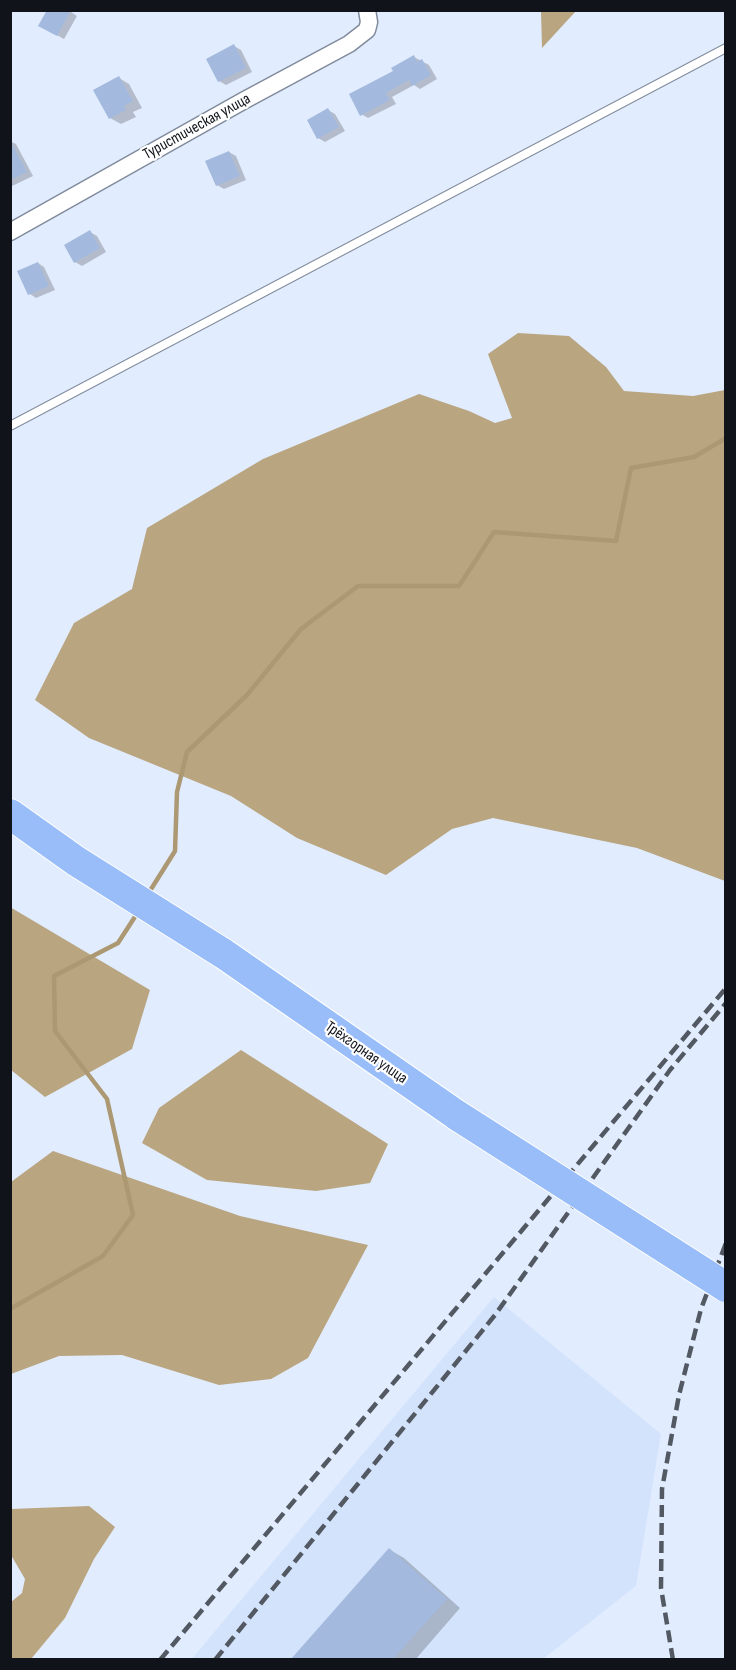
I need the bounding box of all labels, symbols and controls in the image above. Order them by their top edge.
street label: Туристическая улица [140,90,254,164]
street label: Трёхгорная улица [321,1018,411,1088]

